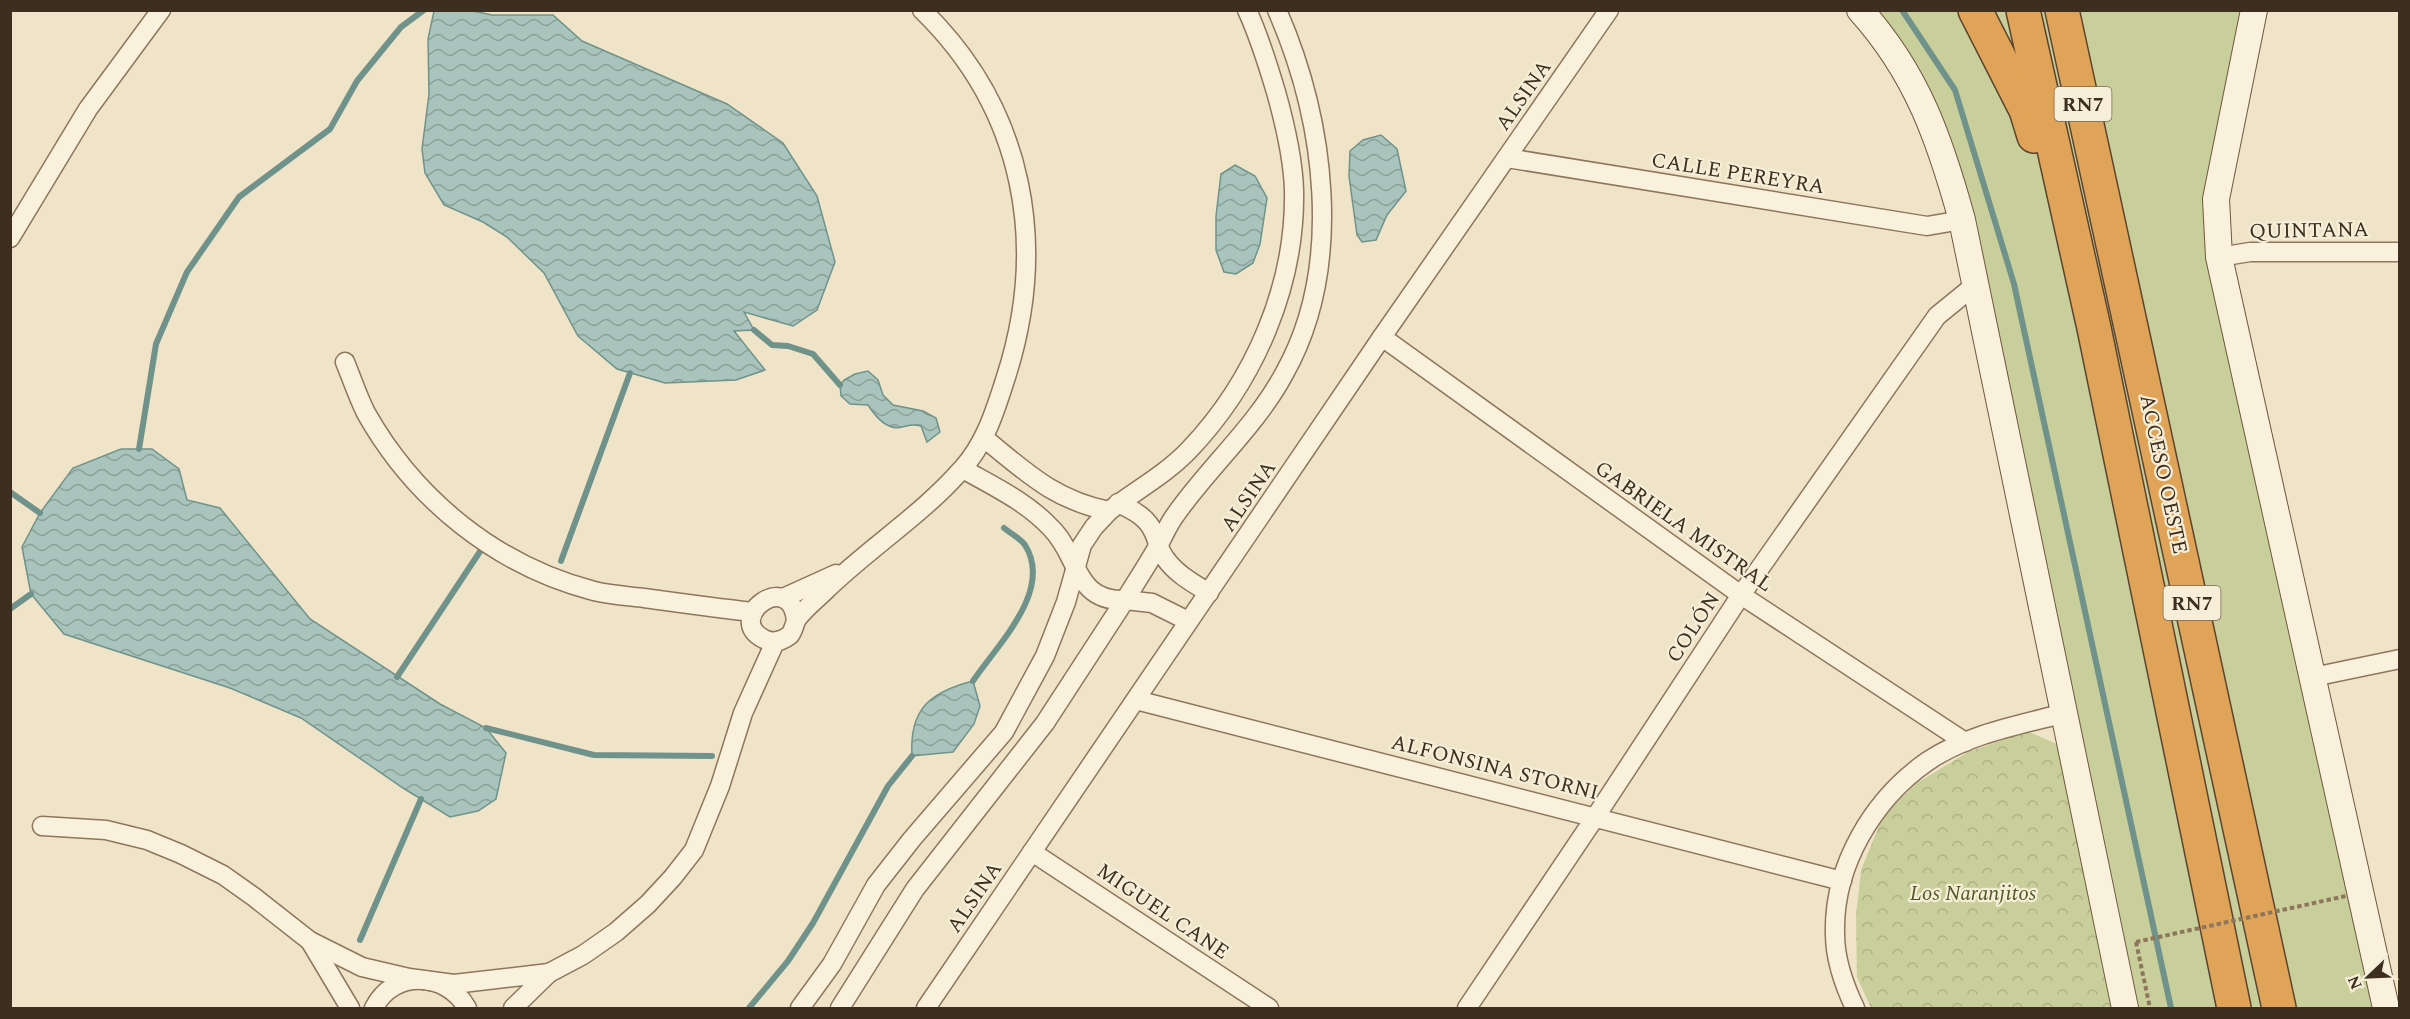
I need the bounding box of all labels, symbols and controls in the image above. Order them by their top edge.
street label: ALSINA [1488,53,1560,138]
road number: RN7 [2054,87,2112,121]
street label: CALLE PEREYRA [1649,145,1827,204]
street label: QUINTANA [2249,214,2369,248]
street label: ACCESO OESTE [2130,392,2196,557]
street label: GABRIELA MISTRAL [1588,453,1779,601]
street label: ALSINA [1213,454,1285,539]
street label: COLÓN [1659,586,1729,669]
road number: RN7 [2164,586,2220,620]
street label: ALFONSINA STORNI [1388,727,1602,809]
street label: ALSINA [939,855,1011,940]
street label: MIGUEL CANE [1090,855,1235,968]
park label: Los Naranjitos [1910,878,2037,910]
north arrow [2338,947,2398,1007]
text: N [2342,972,2369,993]

